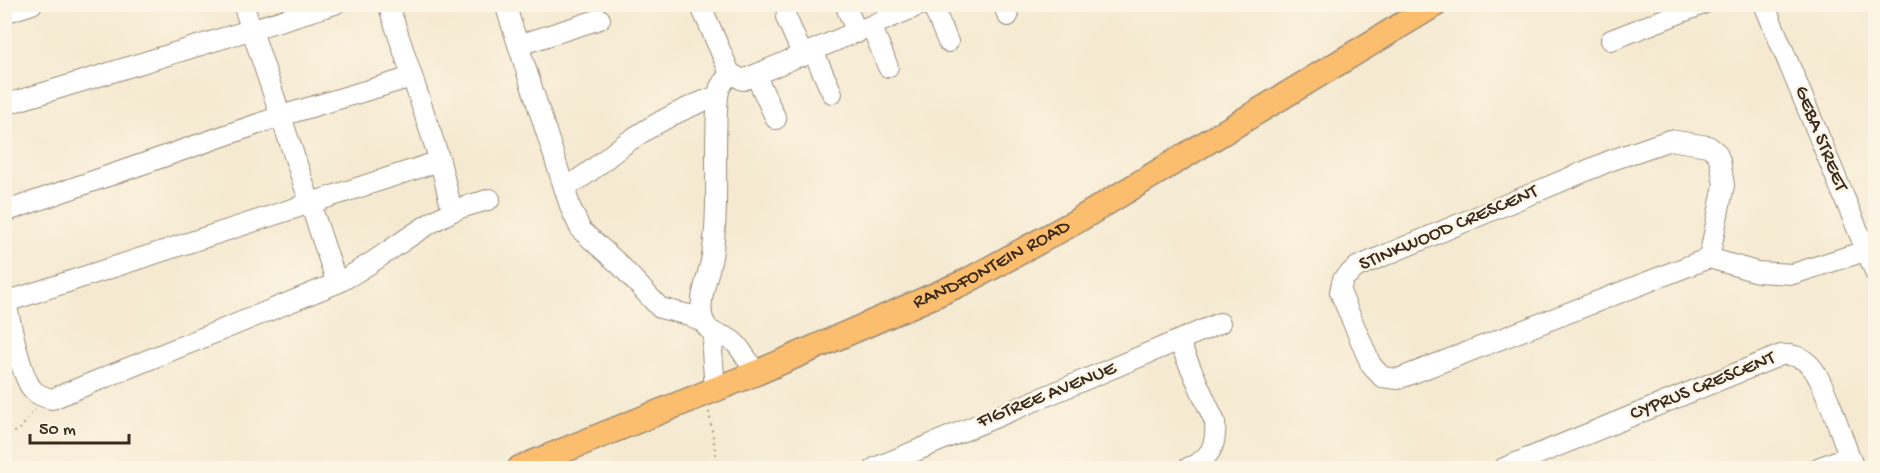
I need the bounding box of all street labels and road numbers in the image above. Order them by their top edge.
street label: GEBA STREET [1788,83,1852,196]
street label: STINKWOOD CRESCENT [1356,180,1543,277]
street label: RANDFONTEIN ROAD [910,215,1075,315]
street label: CYPRUS CRESCENT [1627,347,1780,427]
street label: FIGTREE AVENUE [973,357,1121,435]

